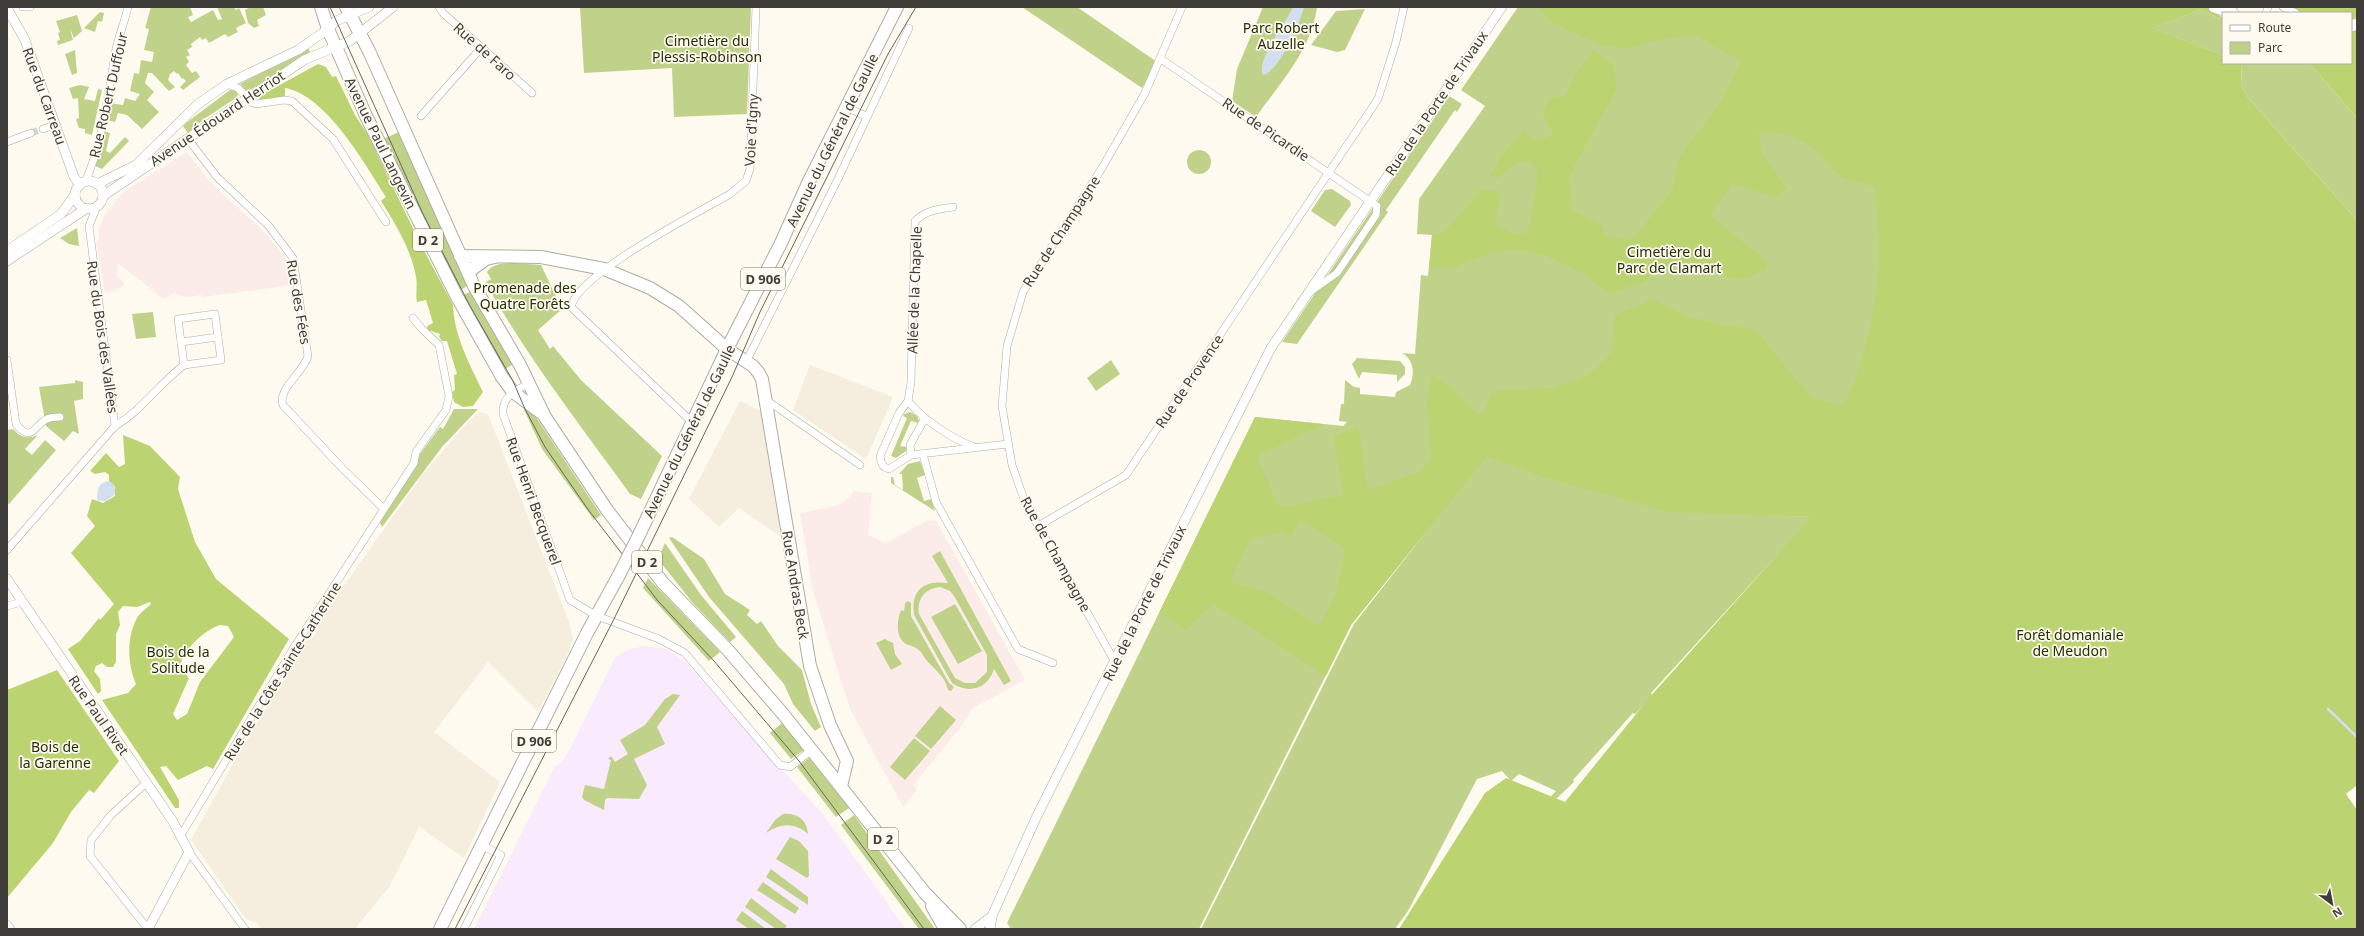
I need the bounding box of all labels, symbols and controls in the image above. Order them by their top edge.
legend [2222,12,2352,64]
street label: Rue de Faro [450,18,520,84]
park label: Parc Robert Auzelle [1243,18,1319,53]
text: Route [2258,19,2291,36]
street label: Rue de la Porte de Trivaux [1380,26,1492,179]
street label: Rue Robert Duffour [84,30,132,160]
park label: Cimetière du Plessis-Robinson [652,31,762,66]
text: Parc [2258,39,2283,56]
street label: Rue du Carreau [19,45,71,147]
street label: Avenue du Général de Gaulle [782,50,882,230]
street label: Avenue Édouard Herriot [146,66,288,170]
street label: Avenue Paul Langevin [341,74,421,212]
street label: Voie d'Igny [740,92,762,167]
street label: Rue de Picardie [1219,93,1313,165]
street label: Rue de Champagne [1018,172,1104,290]
street label: Allée de la Chapelle [902,226,926,354]
road number: D 2 [413,229,443,251]
park label: Cimetière du Parc de Clamart [1617,242,1721,277]
street label: Rue des Fées [282,258,316,346]
street label: Rue du Bois des Vallées [83,259,123,415]
road number: D 906 [741,268,785,290]
park label: Promenade des Quatre Forêts [473,278,577,313]
street label: Rue de Provence [1151,330,1228,432]
street label: Avenue du Général de Gaulle [639,341,739,521]
street label: Rue Henri Becquerel [502,434,566,568]
street label: Rue de Champagne [1016,493,1096,615]
street label: Rue de la Porte de Trivaux [1098,521,1190,684]
street label: Rue Andras Beck [778,529,814,641]
road number: D 2 [632,551,662,573]
street label: Rue de la Côte Sainte-Catherine [219,578,345,764]
park label: Forêt domaniale de Meudon [2016,625,2124,660]
park label: Bois de la Solitude [146,642,210,677]
street label: Rue Paul Rivet [64,671,134,759]
road number: D 906 [512,730,556,752]
park label: Bois de la Garenne [19,737,91,772]
road number: D 2 [868,828,898,850]
north arrow [2312,884,2352,924]
text: N [2330,904,2345,922]

